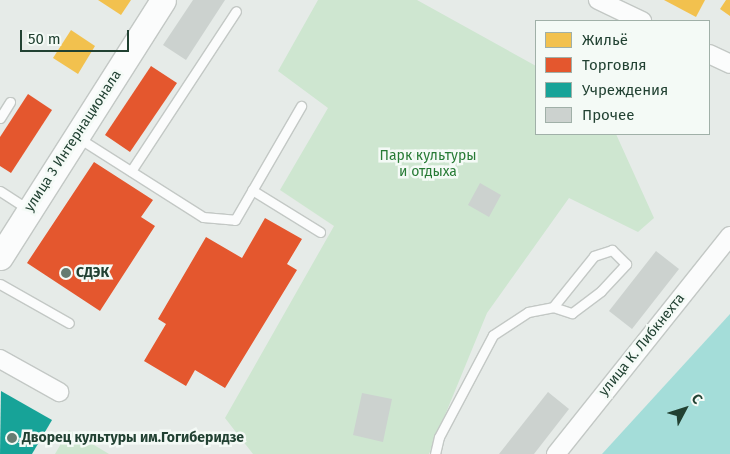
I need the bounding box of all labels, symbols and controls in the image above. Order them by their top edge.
scale bar [22,20,131,52]
legend [535,20,710,135]
text: 50 m [28,30,61,48]
text: Жильё [582,31,628,49]
text: Торговля [582,56,647,74]
street label: улица 3 Интернационала [21,67,125,215]
text: Учреждения [582,81,668,99]
text: Прочее [582,106,634,124]
park label: Парк культуры и отдыха [380,148,476,180]
place label: СДЭК [76,265,109,281]
marker: СДЭК [60,267,72,279]
street label: улица К. Либкнехта [596,290,688,400]
north arrow [660,384,710,434]
text: С [688,390,706,408]
place label: Дворец культуры им.Гогиберидзе [22,430,244,446]
marker: Дворец культуры им.Гогиберидзе [6,432,18,444]

